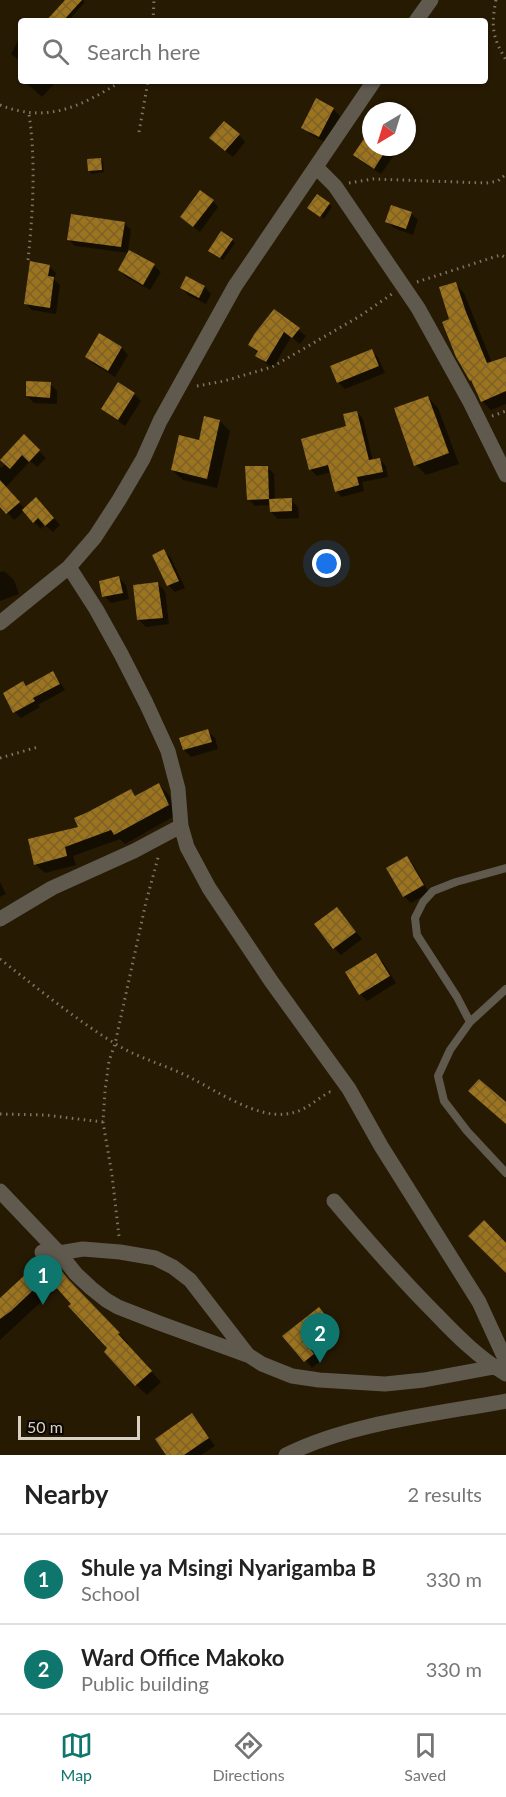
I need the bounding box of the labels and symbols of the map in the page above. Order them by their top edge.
north arrow [362,102,416,156]
your location [312,549,341,578]
pin: 1 [24,1256,63,1305]
pin: 2 [300,1314,340,1363]
scale bar [18,1413,140,1440]

